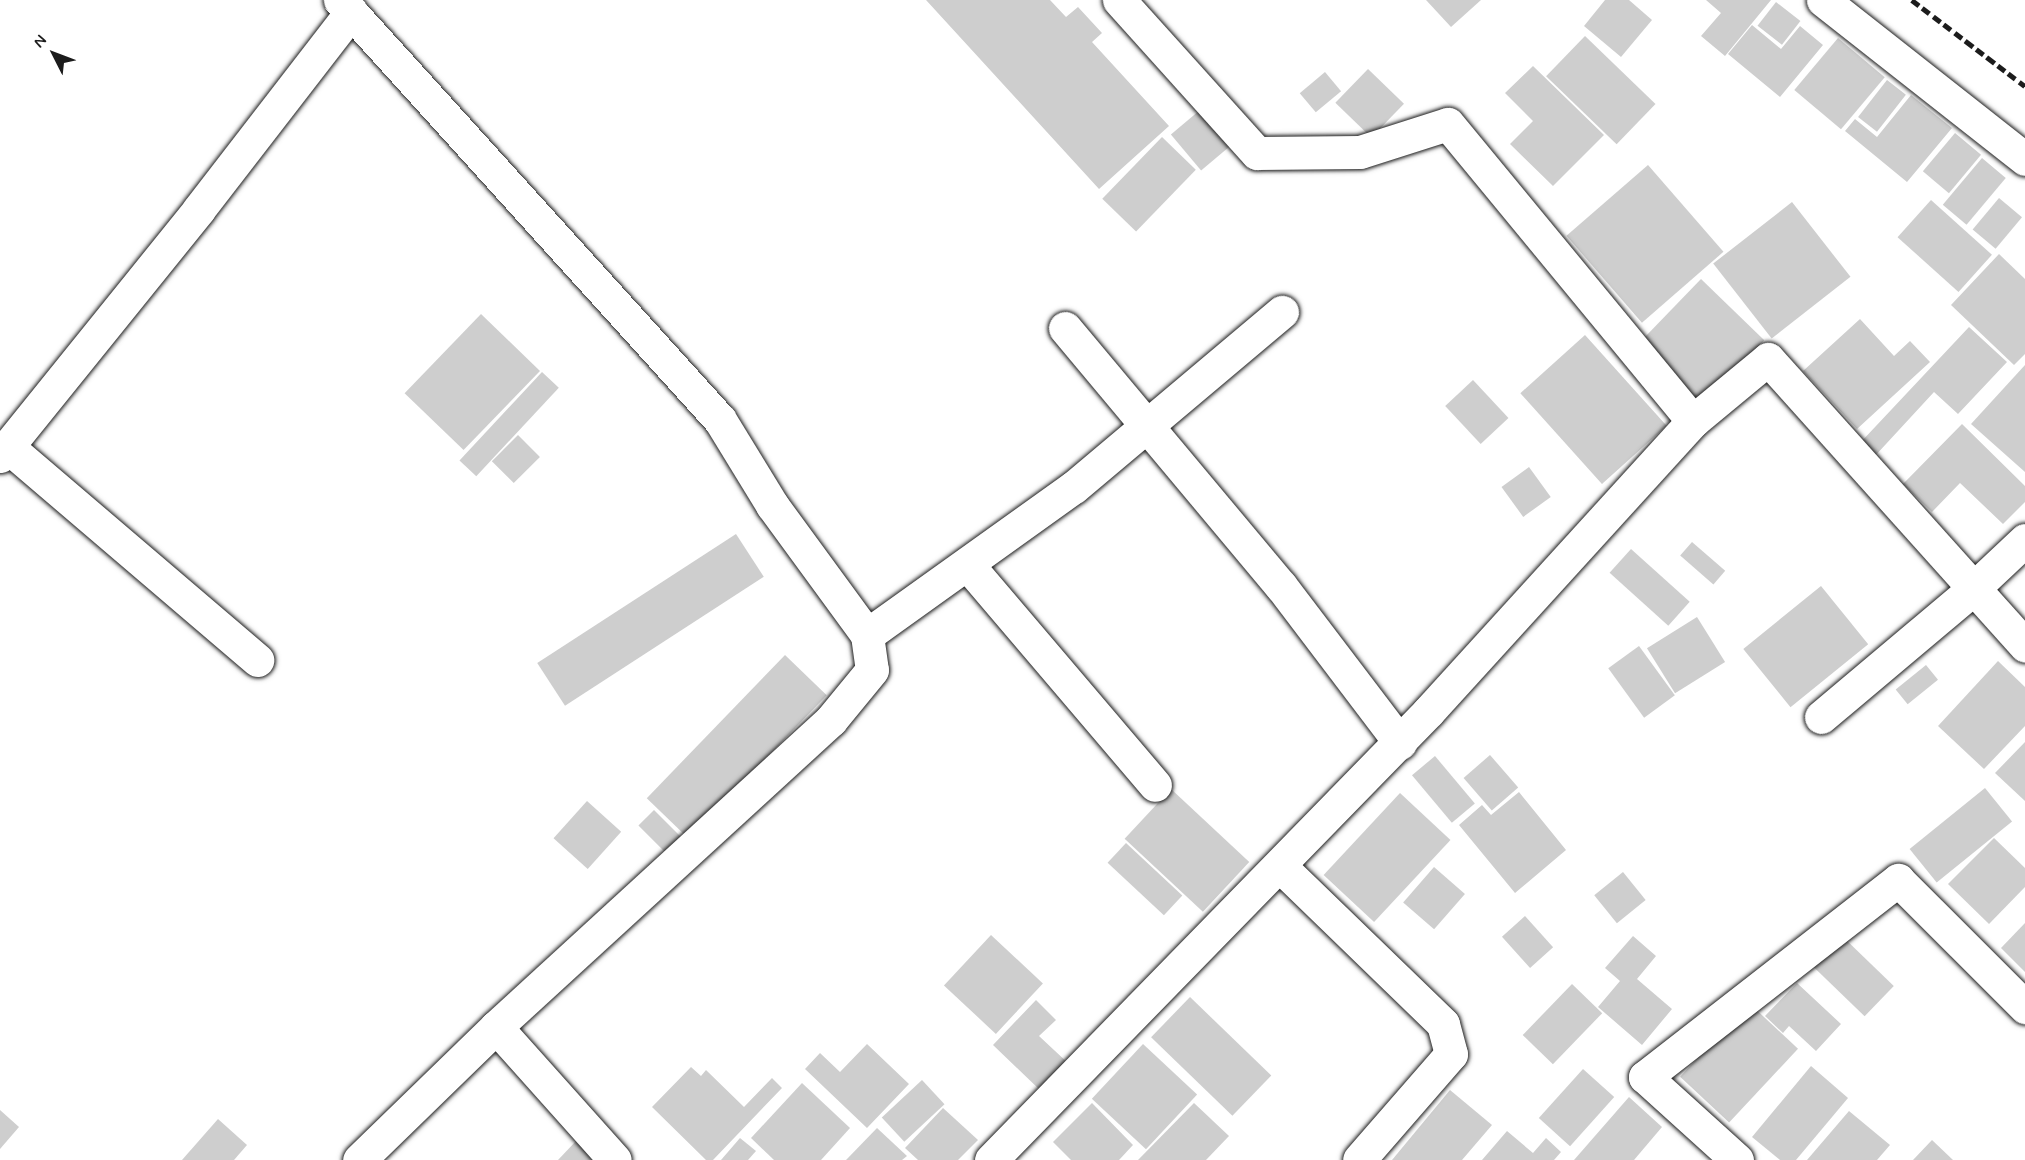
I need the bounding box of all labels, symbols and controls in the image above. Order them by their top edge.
north arrow [24,24,84,84]
text: N [29,31,52,53]

